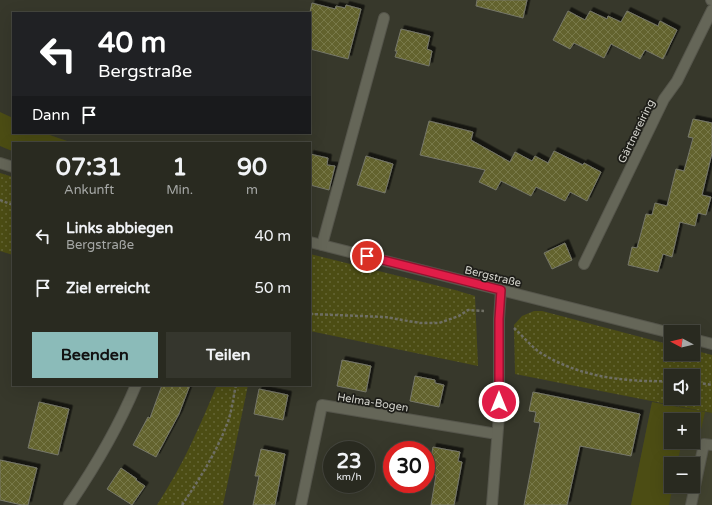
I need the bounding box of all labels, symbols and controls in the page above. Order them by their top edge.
text: 40 m [98,26,166,60]
icon: left [32,28,84,80]
text: Bergstraße [98,60,192,82]
street label: Gärtnereiring [615,97,658,165]
icon: arrive [78,104,100,126]
text: Dann [32,106,70,124]
text: 07:31 [56,153,122,182]
text: 1 [172,153,187,182]
text: 90 [237,153,267,182]
text: Ankunft [64,182,114,198]
text: Min. [166,182,193,198]
text: m [246,182,258,198]
text: Links abbiegen [66,219,173,237]
icon: left [32,225,54,247]
text: 40 m [254,227,291,245]
text: Bergstraße [66,237,134,253]
pin [350,239,384,273]
icon: arrive [356,245,378,267]
street label: Bergstraße [463,263,522,290]
icon: arrive [32,277,54,299]
text: Ziel erreicht [66,279,150,297]
text: 50 m [254,279,291,297]
north arrow [664,325,700,361]
map controls [664,325,700,493]
button: Beenden [32,332,158,378]
button: Teilen [166,332,291,378]
button: sound [664,369,700,405]
position arrow [478,381,520,423]
street label: Helma-Bogen [336,390,410,415]
button: + [664,413,700,449]
speed limit sign: 30 [383,441,435,493]
text: 23 [336,450,362,474]
button: − [664,457,700,493]
text: km/h [336,471,362,483]

